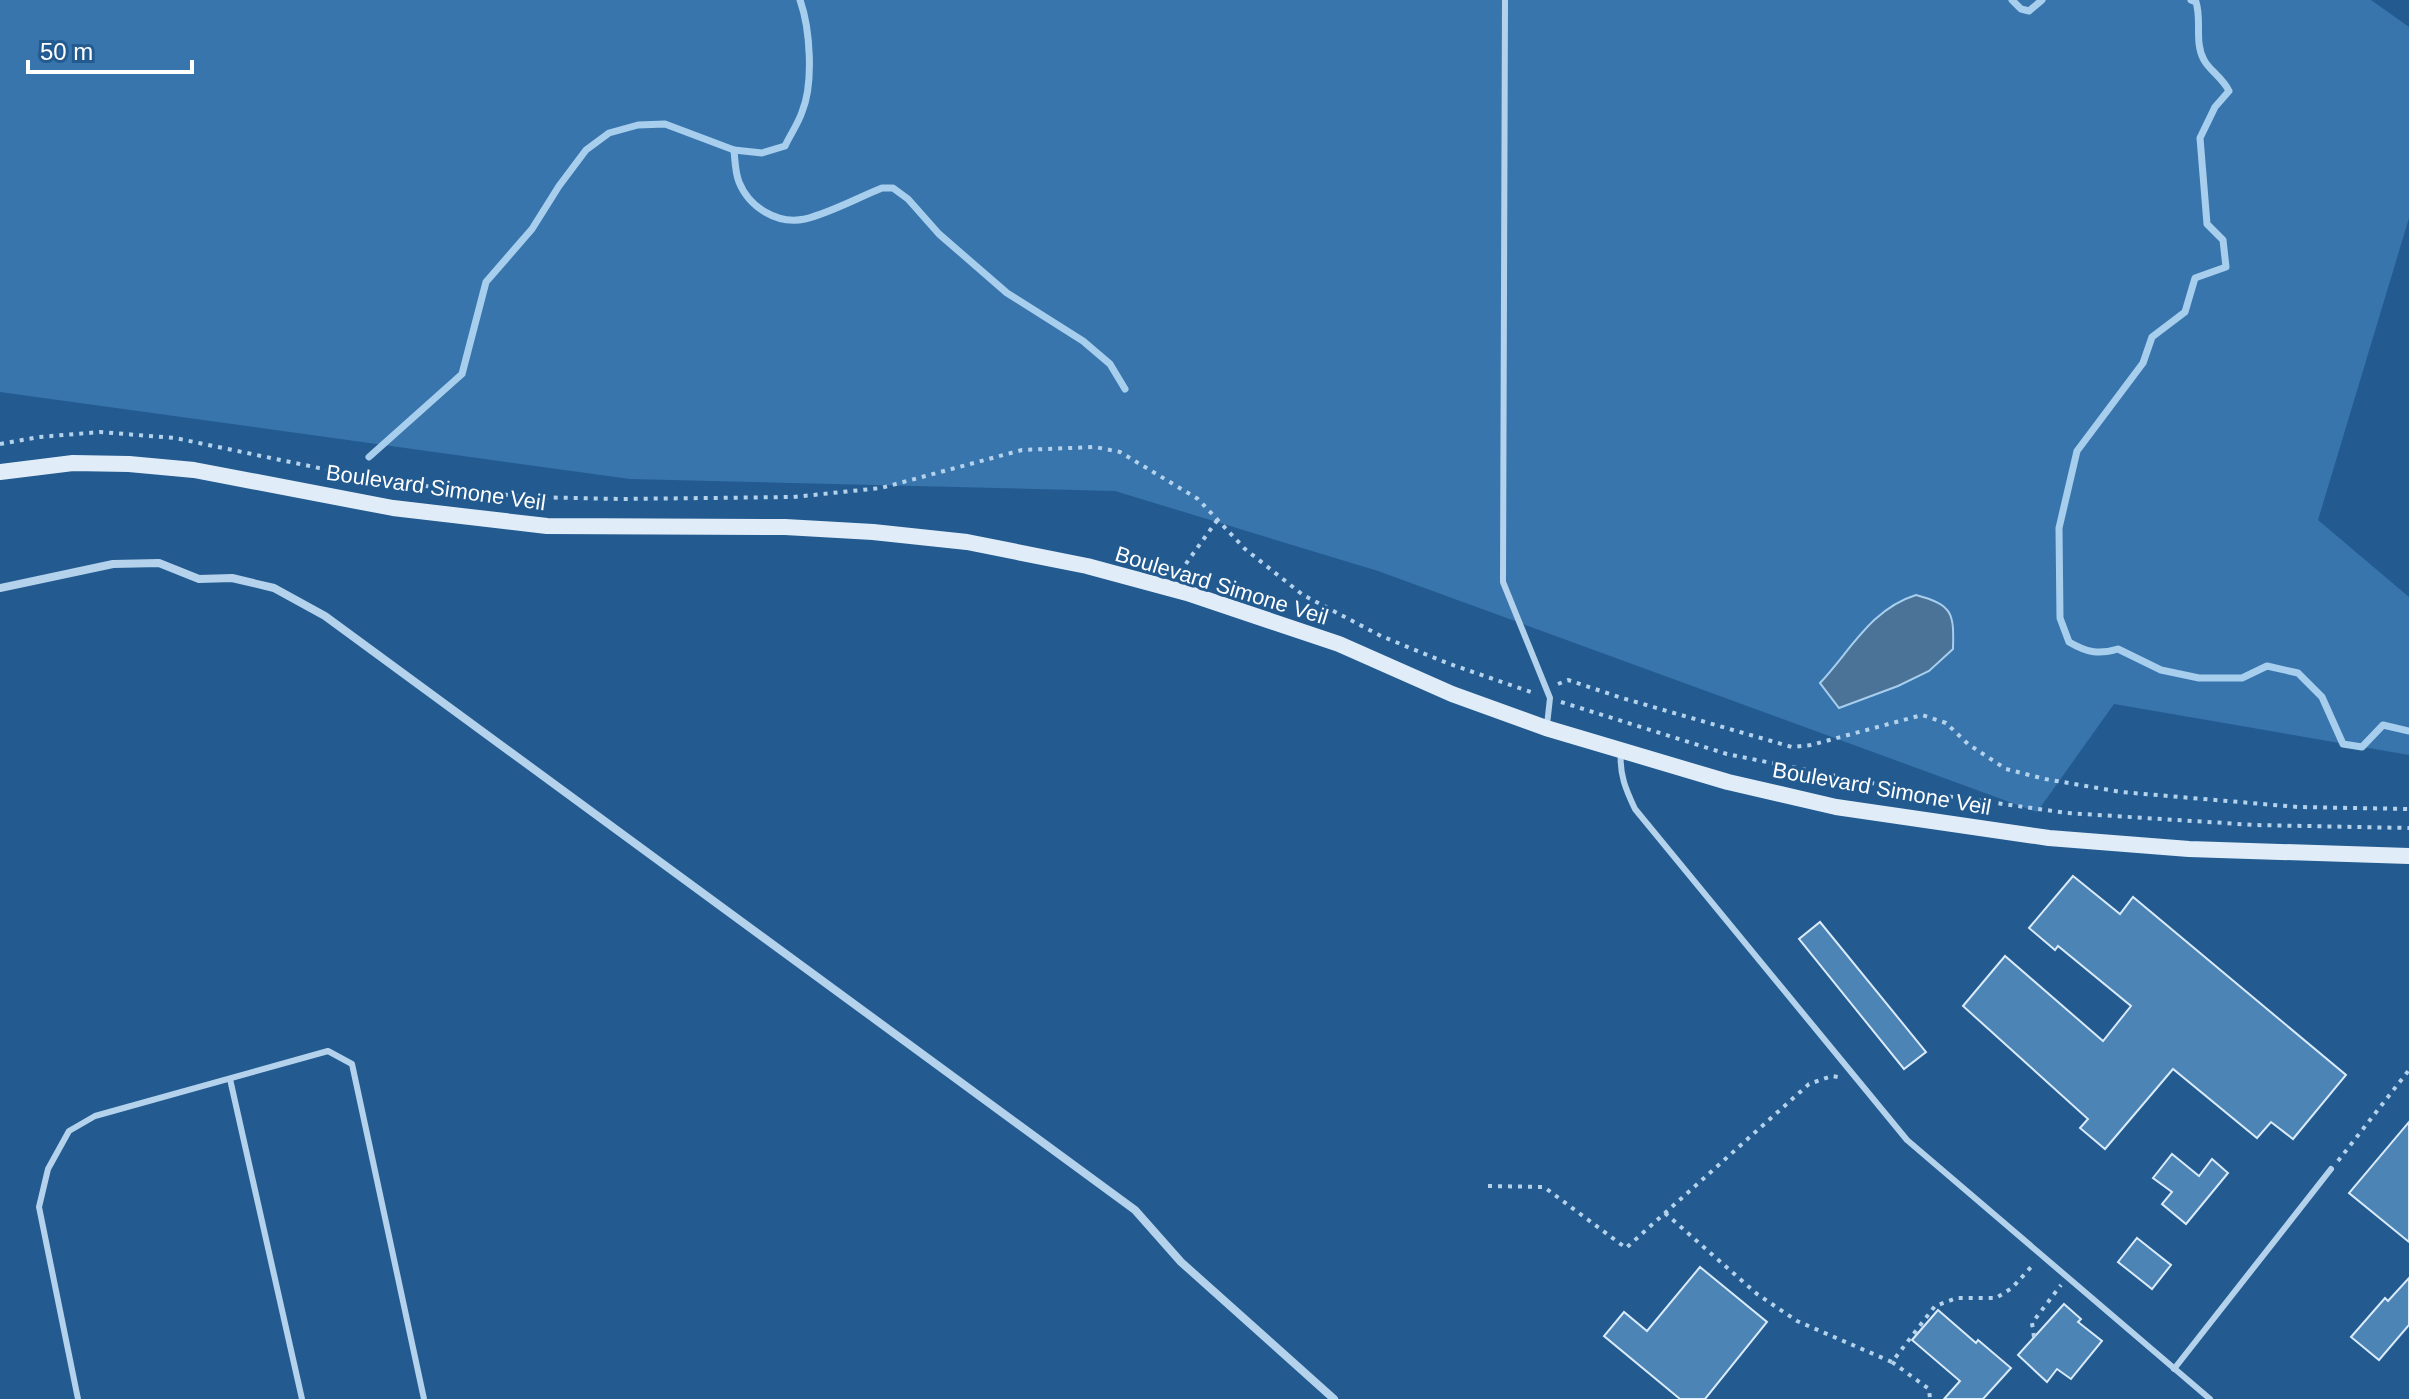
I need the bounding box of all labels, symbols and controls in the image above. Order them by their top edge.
scale bar [28,24,192,74]
text: 50 m [40,38,93,65]
street label: Boulevard Simone Veil [325,460,547,515]
street label: Boulevard Simone Veil [1112,541,1331,630]
street label: Boulevard Simone Veil [1771,757,1993,820]

